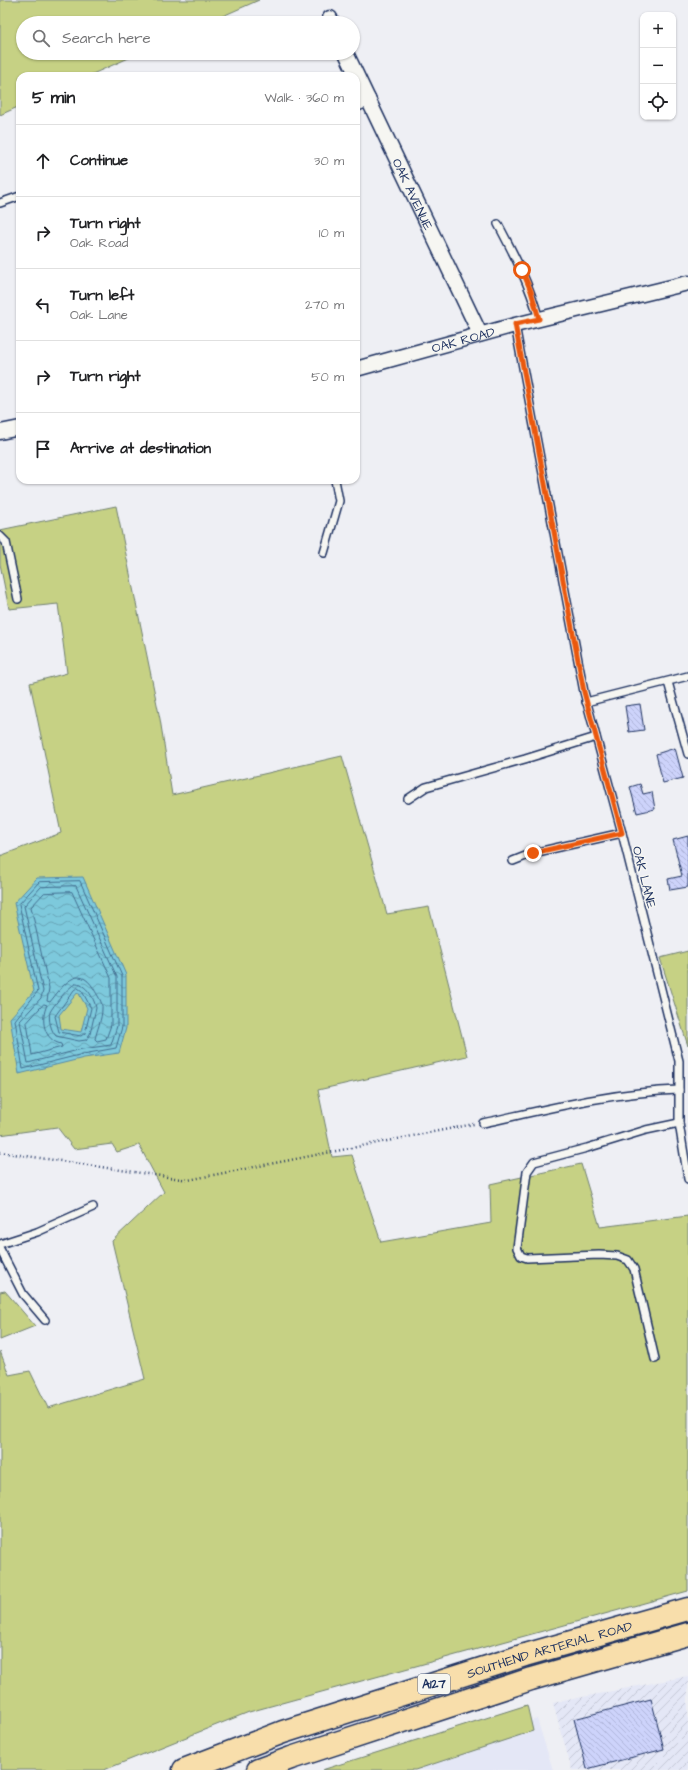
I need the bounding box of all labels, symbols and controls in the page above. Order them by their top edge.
map controls [640,12,676,120]
button: + [640,12,676,48]
search box [16,16,360,60]
icon: search [30,27,52,49]
text: Search here [62,28,151,49]
button: − [640,48,676,84]
button: locate [640,84,676,120]
text: 5 min [32,86,75,110]
text: Walk · 360 m [265,89,344,107]
icon: ahead [32,150,54,172]
text: Continue [70,150,128,171]
text: 30 m [314,152,344,170]
street label: OAK AVENUE [387,155,437,233]
text: Turn right [70,213,141,234]
icon: right [32,222,54,244]
text: 10 m [319,224,344,242]
text: Oak Road [70,234,128,252]
route start [513,261,531,279]
text: Turn left [70,285,134,306]
icon: left [32,294,54,316]
text: 270 m [305,296,344,314]
text: Oak Lane [70,306,128,324]
street label: OAK ROAD [430,323,497,358]
icon: right [32,366,54,388]
text: Turn right [70,366,141,387]
text: 50 m [311,368,344,386]
icon: arrive [32,438,54,460]
text: Arrive at destination [70,438,211,459]
route end [524,844,542,862]
street label: OAK LANE [628,844,660,910]
street label: SOUTHEND ARTERIAL ROAD [465,1617,635,1683]
road number: A127 [418,1674,450,1694]

